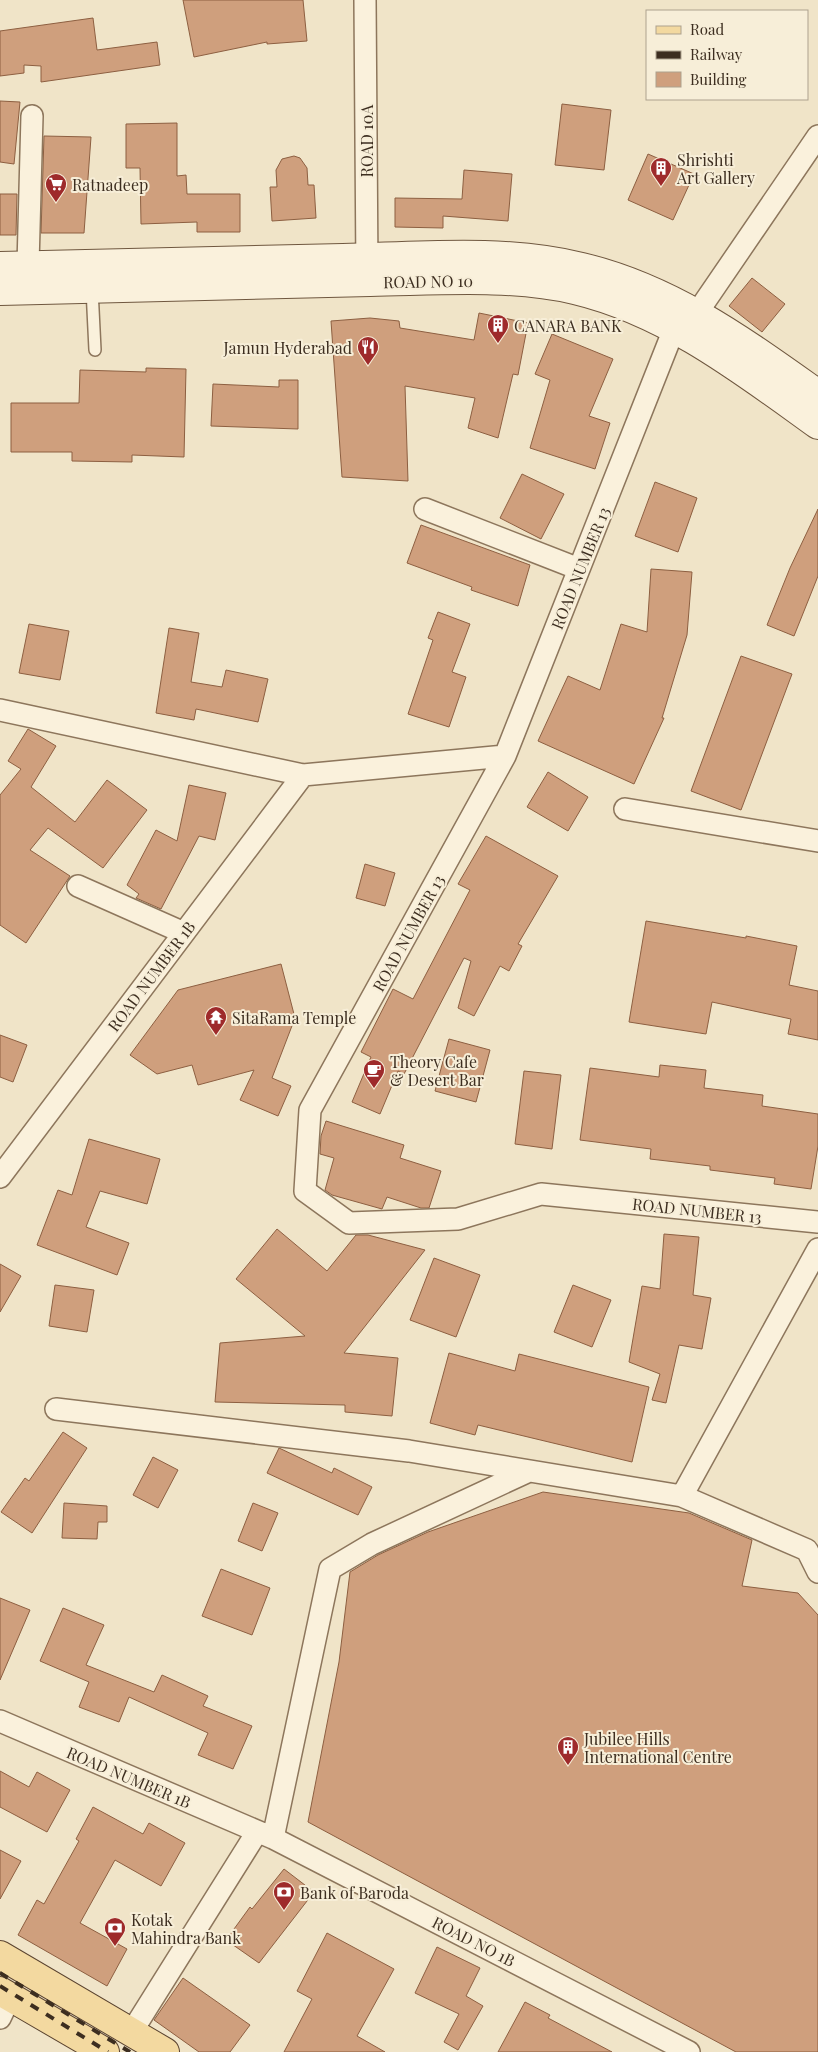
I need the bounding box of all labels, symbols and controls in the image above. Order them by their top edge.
legend [646,10,808,100]
text: Road [690,19,724,39]
text: Railway [690,44,743,64]
text: Building [690,69,747,89]
street label: ROAD 10A [356,104,377,177]
place label: Shrishti Art Gallery [676,149,755,188]
building icon: Shrishti Art Gallery [649,156,673,187]
supermarket icon: Ratnadeep [44,172,68,203]
place label: Ratnadeep [72,174,148,195]
street label: ROAD NO 10 [383,270,473,292]
building icon: CANARA BANK [486,313,510,344]
place label: CANARA BANK [514,315,622,336]
restaurant icon: Jamun Hyderabad [356,335,380,366]
place label: Jamun Hyderabad [223,337,352,358]
street label: ROAD NUMBER 13 [546,504,614,632]
street label: ROAD NUMBER 13 [367,871,449,995]
street label: ROAD NUMBER 1B [103,917,199,1035]
temple icon: SitaRama Temple [204,1005,228,1036]
place label: SitaRama Temple [232,1007,356,1028]
place label: Theory Cafe & Desert Bar [390,1051,484,1090]
cafe icon: Theory Cafe & Desert Bar [362,1058,386,1089]
street label: ROAD NUMBER 13 [631,1193,763,1227]
place label: Jubilee Hills International Centre [583,1728,732,1767]
building icon: Jubilee Hills International Centre [556,1735,580,1766]
street label: ROAD NUMBER 1B [64,1741,194,1813]
bank icon: Bank of Baroda [272,1880,296,1911]
place label: Bank of Baroda [300,1882,409,1903]
place label: Kotak Mahindra Bank [131,1909,241,1948]
street label: ROAD NO 1B [429,1911,519,1971]
bank icon: Kotak Mahindra Bank [103,1916,127,1947]

